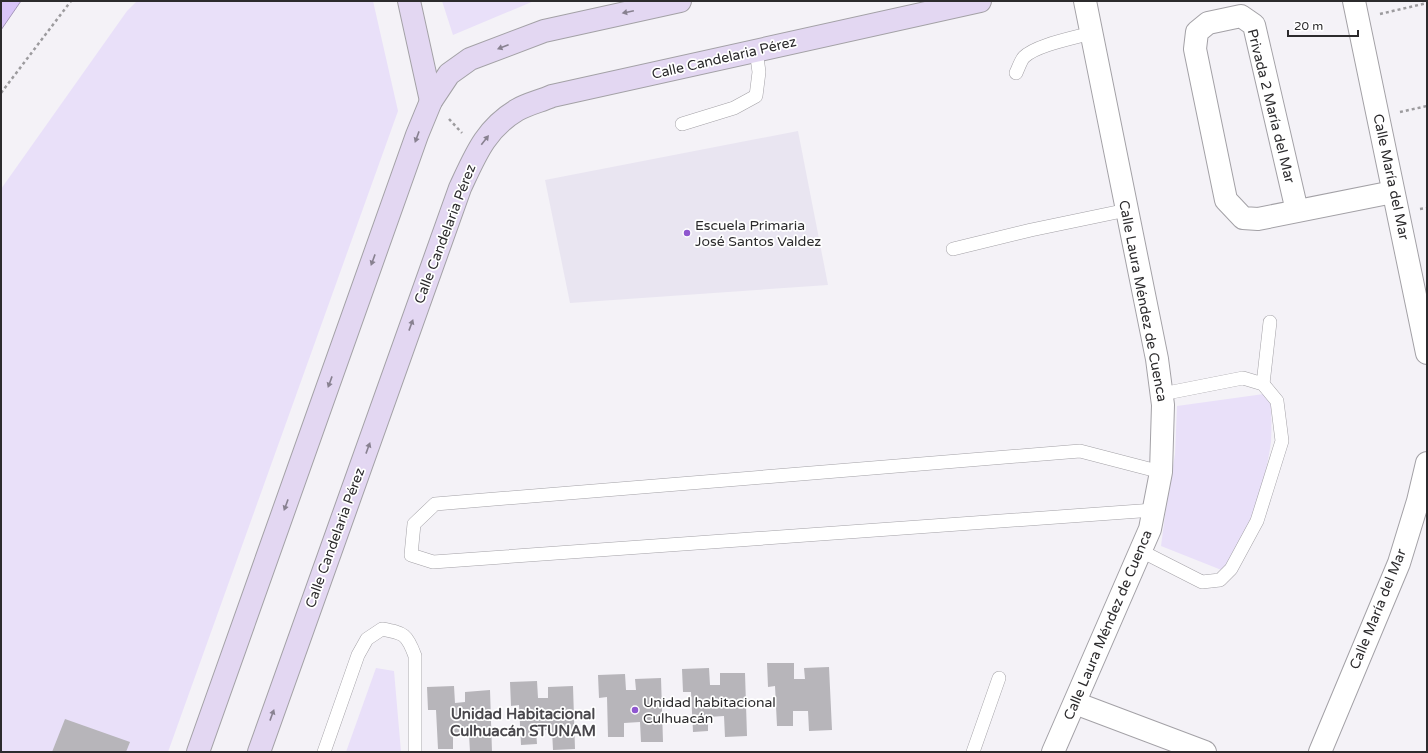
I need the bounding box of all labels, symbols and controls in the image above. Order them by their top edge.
one-way arrow [622,10,634,16]
scale bar [1288,12,1358,38]
text: 20 m [1294,19,1323,33]
street label: Privada 2 María del Mar [1244,27,1299,186]
street label: Calle Candelaria Pérez [650,33,798,83]
one-way arrow [497,44,509,50]
street label: Calle María del Mar [1369,112,1413,242]
one-way arrow [413,132,419,144]
one-way arrow [480,134,489,145]
street label: Calle Candelaria Pérez [411,162,479,306]
street label: Calle Laura Méndez de Cuenca [1115,199,1171,403]
place label: Escuela Primaria José Santos Valdez [695,217,821,250]
marker: Escuela Primaria José Santos Valdez [682,228,692,238]
one-way arrow [370,254,376,266]
one-way arrow [409,319,415,331]
one-way arrow [326,377,332,389]
one-way arrow [365,441,371,453]
street label: Calle Candelaria Pérez [302,466,368,610]
one-way arrow [283,499,289,511]
street label: Calle Laura Méndez de Cuenca [1060,527,1156,723]
street label: Calle María del Mar [1346,546,1410,672]
place label: Unidad habitacional Culhuacán [643,694,776,727]
district label: Unidad Habitacional Culhuacán STUNAM [450,705,596,740]
marker: Unidad habitacional Culhuacán [630,705,640,715]
one-way arrow [270,709,276,721]

